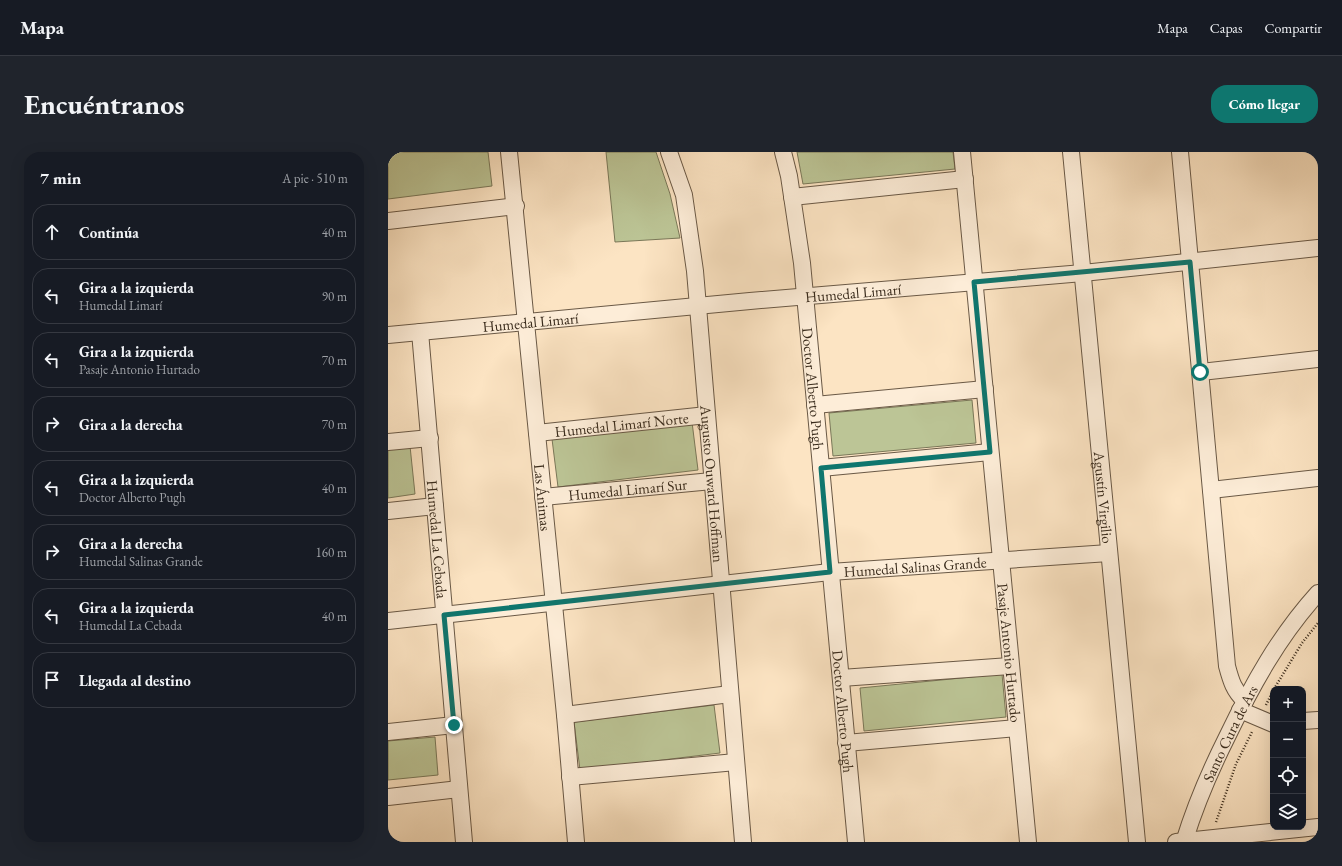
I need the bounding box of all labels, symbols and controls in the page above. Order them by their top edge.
text: Mapa [20,15,64,40]
text: Mapa [1157,19,1188,37]
text: Capas [1210,19,1242,37]
text: Compartir [1264,19,1322,37]
button: Cómo llegar [1211,85,1318,123]
text: Encuéntranos [24,86,184,122]
text: 7 min [40,167,81,189]
text: A pie · 510 m [282,170,348,187]
icon: ahead [41,221,63,243]
text: Continúa [79,223,139,242]
text: 40 m [322,224,347,241]
text: Gira a la izquierda [79,278,194,297]
street label: Humedal Limarí [804,279,902,306]
icon: left [41,285,63,307]
text: 90 m [322,288,347,305]
text: Humedal Limarí [79,297,163,314]
street label: Humedal Limarí [481,308,580,336]
street label: Doctor Alberto Pugh [799,326,829,451]
text: Gira a la izquierda [79,342,194,361]
icon: left [41,349,63,371]
text: 70 m [322,352,347,369]
text: Pasaje Antonio Hurtado [79,361,200,378]
route start [1191,363,1209,381]
street label: Augusto Ouward Hoffman [697,404,729,563]
street label: Humedal Limarí Norte [554,408,690,441]
icon: right [41,413,63,435]
text: Gira a la derecha [79,415,183,434]
text: 70 m [322,416,347,433]
street label: Agustín Virgilio [1090,449,1118,544]
street label: Las Ánimas [531,463,556,532]
text: Gira a la izquierda [79,470,194,489]
street label: Humedal Limarí Sur [567,474,688,504]
icon: left [41,477,63,499]
street label: Humedal La Cebada [423,479,452,599]
text: 40 m [322,480,347,497]
text: Doctor Alberto Pugh [79,489,186,506]
text: Gira a la derecha [79,534,183,553]
icon: right [41,541,63,563]
text: 160 m [316,544,347,561]
street label: Humedal Salinas Grande [843,552,987,581]
text: Humedal Salinas Grande [79,553,203,570]
street label: Pasaje Antonio Hurtado [994,582,1026,723]
text: Gira a la izquierda [79,598,194,617]
icon: left [41,605,63,627]
text: 40 m [322,608,347,625]
text: Humedal La Cebada [79,617,182,634]
street label: Doctor Alberto Pugh [829,649,859,774]
icon: arrive [41,669,63,691]
text: Llegada al destino [79,671,191,690]
street label: Santo Cura de Ars [1198,681,1261,785]
map controls [1270,686,1306,830]
button: + [1270,686,1306,722]
route end [445,716,463,734]
button: − [1270,722,1306,758]
button: locate [1270,758,1306,794]
button: layers [1270,794,1306,830]

